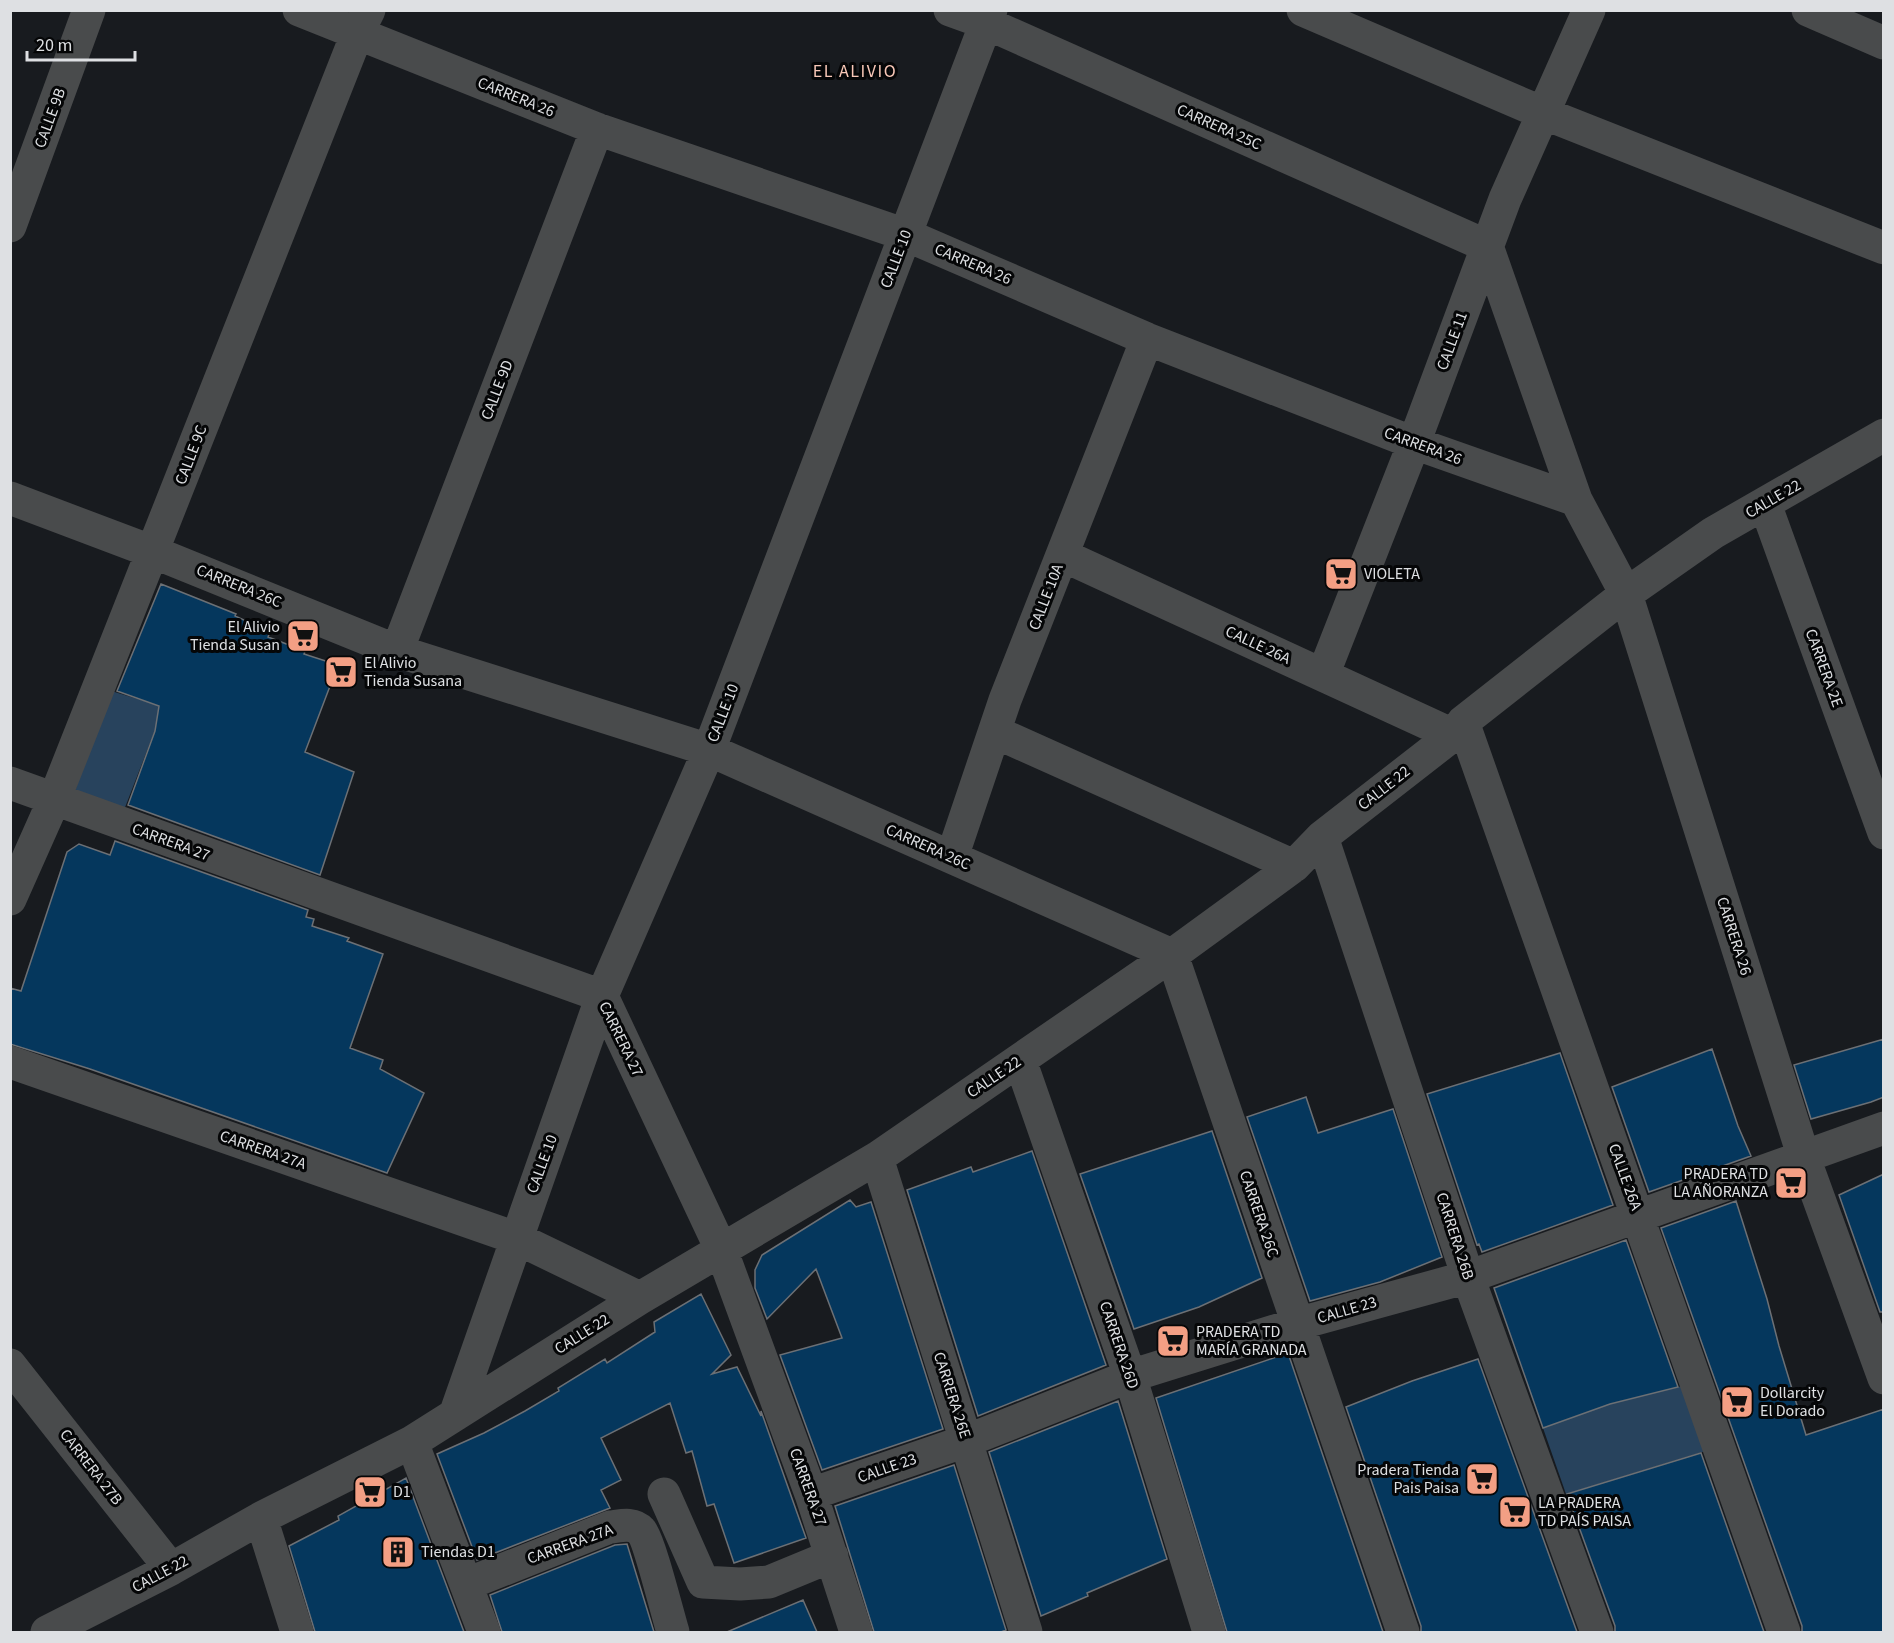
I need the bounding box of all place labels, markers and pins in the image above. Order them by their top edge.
supermarket icon: VIOLETA [1323,556,1359,592]
place label: VIOLETA [1364,563,1420,585]
place label: El Alivio Tienda Susan [190,616,280,656]
supermarket icon: El Alivio Tienda Susan [285,618,321,654]
place label: El Alivio Tienda Susana [364,652,462,692]
supermarket icon: El Alivio Tienda Susana [323,654,359,690]
place label: PRADERA TD LA AÑORANZA [1673,1163,1768,1203]
supermarket icon: PRADERA TD LA AÑORANZA [1773,1165,1809,1201]
place label: PRADERA TD MARÍA GRANADA [1196,1321,1307,1361]
supermarket icon: PRADERA TD MARÍA GRANADA [1155,1323,1191,1359]
place label: Dollarcity El Dorado [1760,1382,1825,1422]
supermarket icon: Dollarcity El Dorado [1719,1384,1755,1420]
place label: Pradera Tienda Pais Paisa [1357,1459,1459,1499]
supermarket icon: Pradera Tienda Pais Paisa [1464,1461,1500,1497]
supermarket icon: D1 [352,1474,388,1510]
place label: D1 [393,1481,411,1503]
place label: LA PRADERA TD PAÍS PAISA [1538,1492,1631,1532]
supermarket icon: LA PRADERA TD PAÍS PAISA [1497,1494,1533,1530]
building icon: Tiendas D1 [380,1534,416,1570]
place label: Tiendas D1 [421,1541,495,1563]

